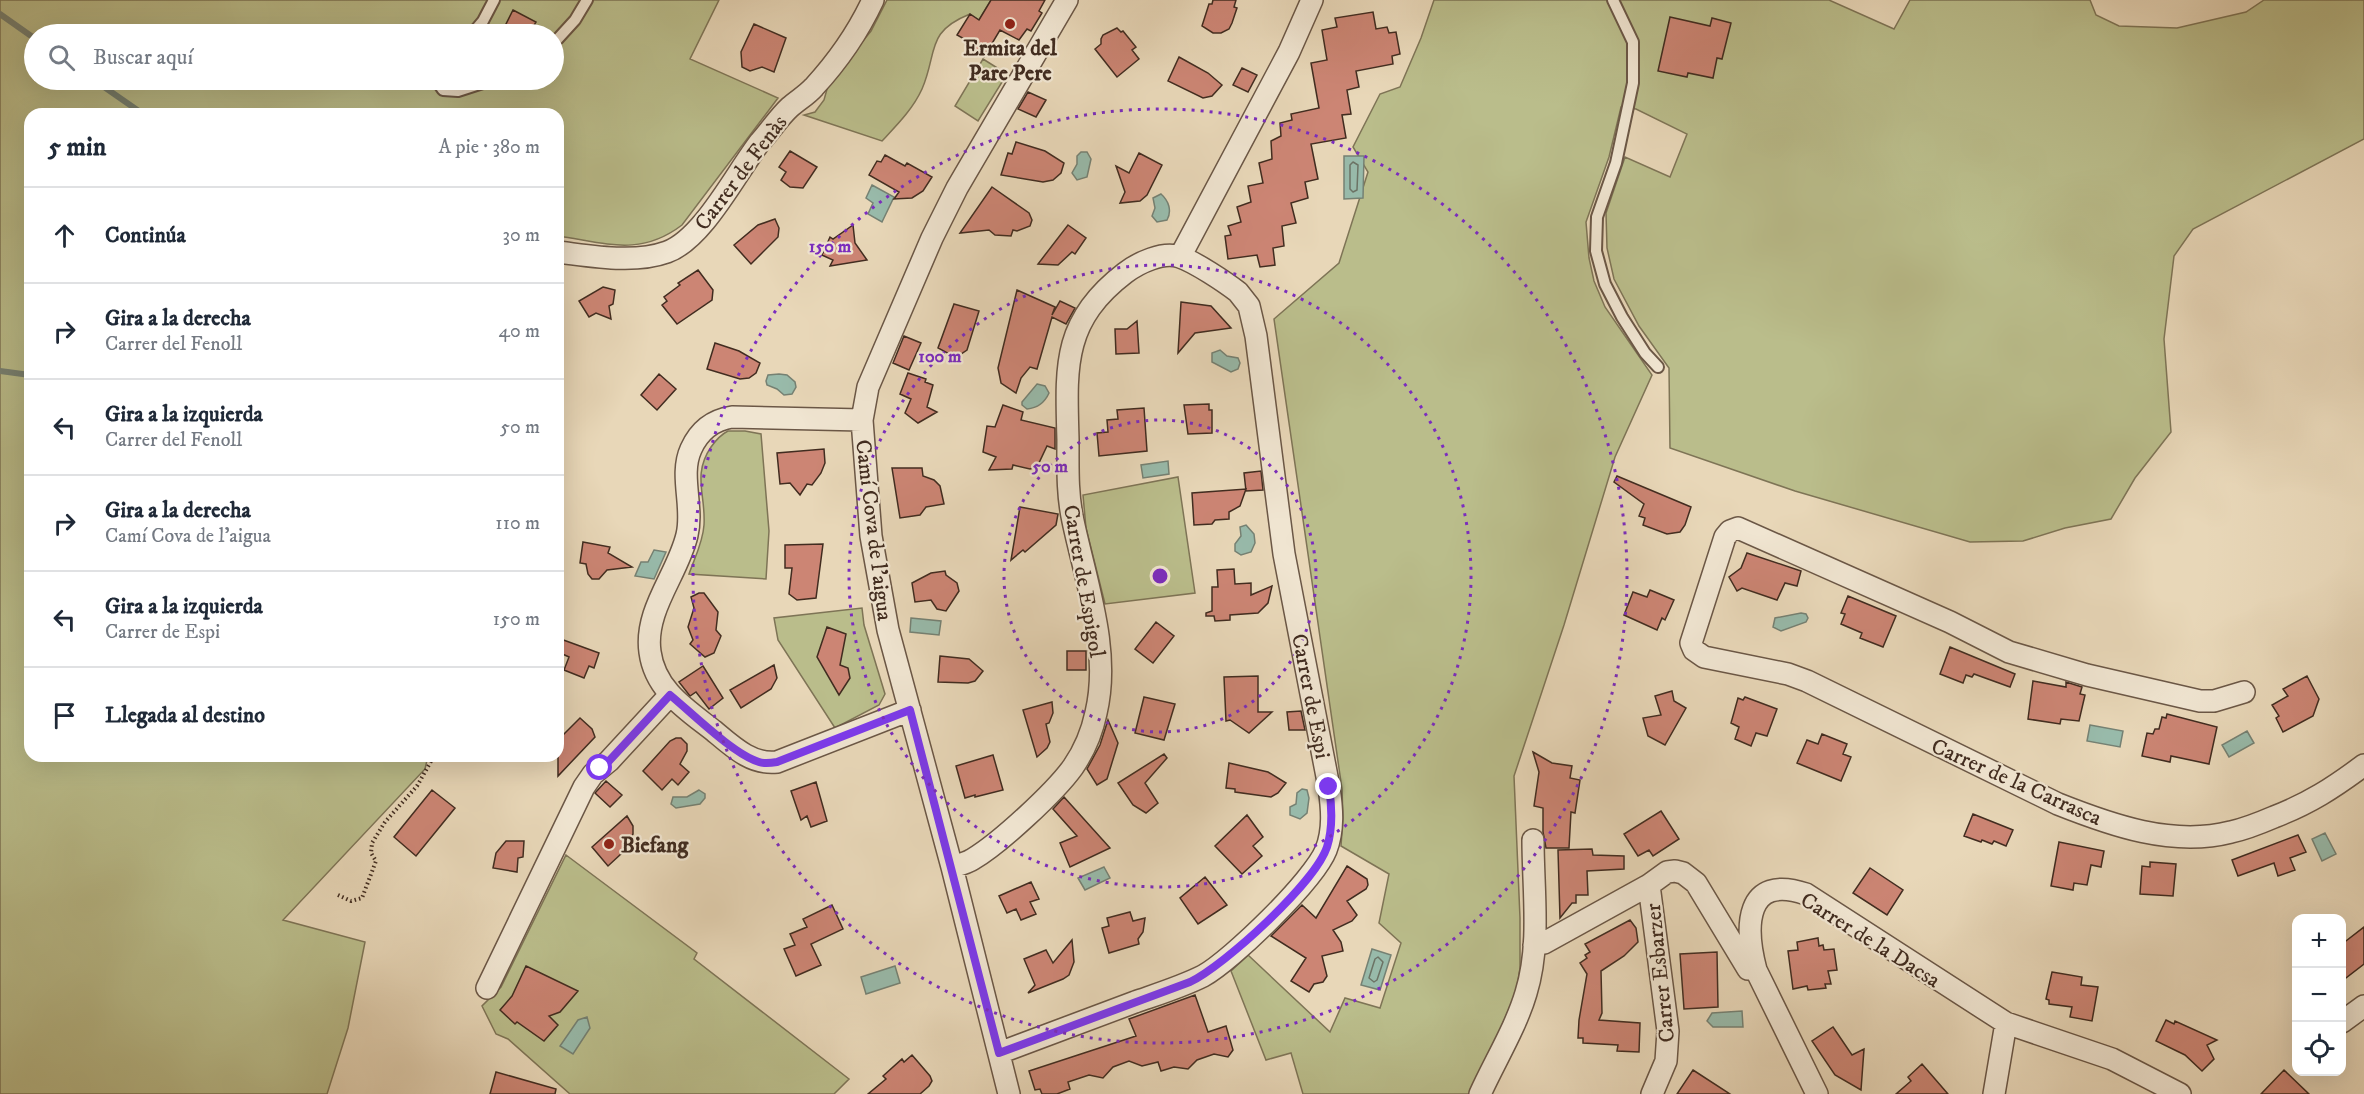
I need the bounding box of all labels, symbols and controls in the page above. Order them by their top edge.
marker: Ermita del Pare Pere [1003,17,1017,31]
search box [24,24,564,90]
place label: Ermita del Pare Pere [963,35,1057,87]
icon: search [45,41,78,74]
text: Buscar aquí [93,44,193,71]
street label: Carrer de Fenàs [689,110,793,236]
text: 5 min [48,131,106,164]
text: A pie · 380 m [439,135,540,160]
icon: ahead [48,219,81,252]
text: Continúa [105,222,186,249]
text: 30 m [502,223,540,248]
text: 150 m [809,236,852,258]
text: Gira a la derecha [105,305,251,332]
icon: right [48,315,81,348]
text: 40 m [498,319,540,344]
text: Carrer del Fenoll [105,332,242,357]
text: 100 m [918,346,962,368]
text: Gira a la izquierda [105,401,263,428]
icon: left [48,411,81,444]
text: 50 m [500,415,540,440]
text: Carrer del Fenoll [105,428,242,453]
street label: Camí Cova de l'aigua [849,438,898,623]
text: 50 m [1031,456,1068,478]
text: Gira a la derecha [105,497,251,524]
street label: Carrer de Espigol [1057,503,1110,660]
icon: right [48,507,81,540]
text: 110 m [495,511,540,536]
text: Camí Cova de l'aigua [105,524,271,549]
centre of rings [1150,566,1170,586]
text: Gira a la izquierda [105,593,263,620]
icon: left [48,603,81,636]
text: 150 m [493,607,540,632]
text: Carrer de Espi [105,620,220,645]
street label: Carrer de Espi [1285,631,1336,761]
icon: arrive [48,699,81,732]
text: Llegada al destino [105,702,265,729]
street label: Carrer de la Carrasca [1927,733,2106,832]
route start [586,754,612,780]
route end [1315,773,1341,799]
place label: Biefang [621,832,689,859]
marker: Biefang [602,837,616,851]
street label: Carrer de la Dacsa [1795,886,1946,994]
street label: Carrer Esbarzer [1640,901,1681,1044]
map controls [2292,914,2346,1076]
button: + [2292,914,2346,968]
button: − [2292,968,2346,1022]
button: locate [2292,1022,2346,1076]

